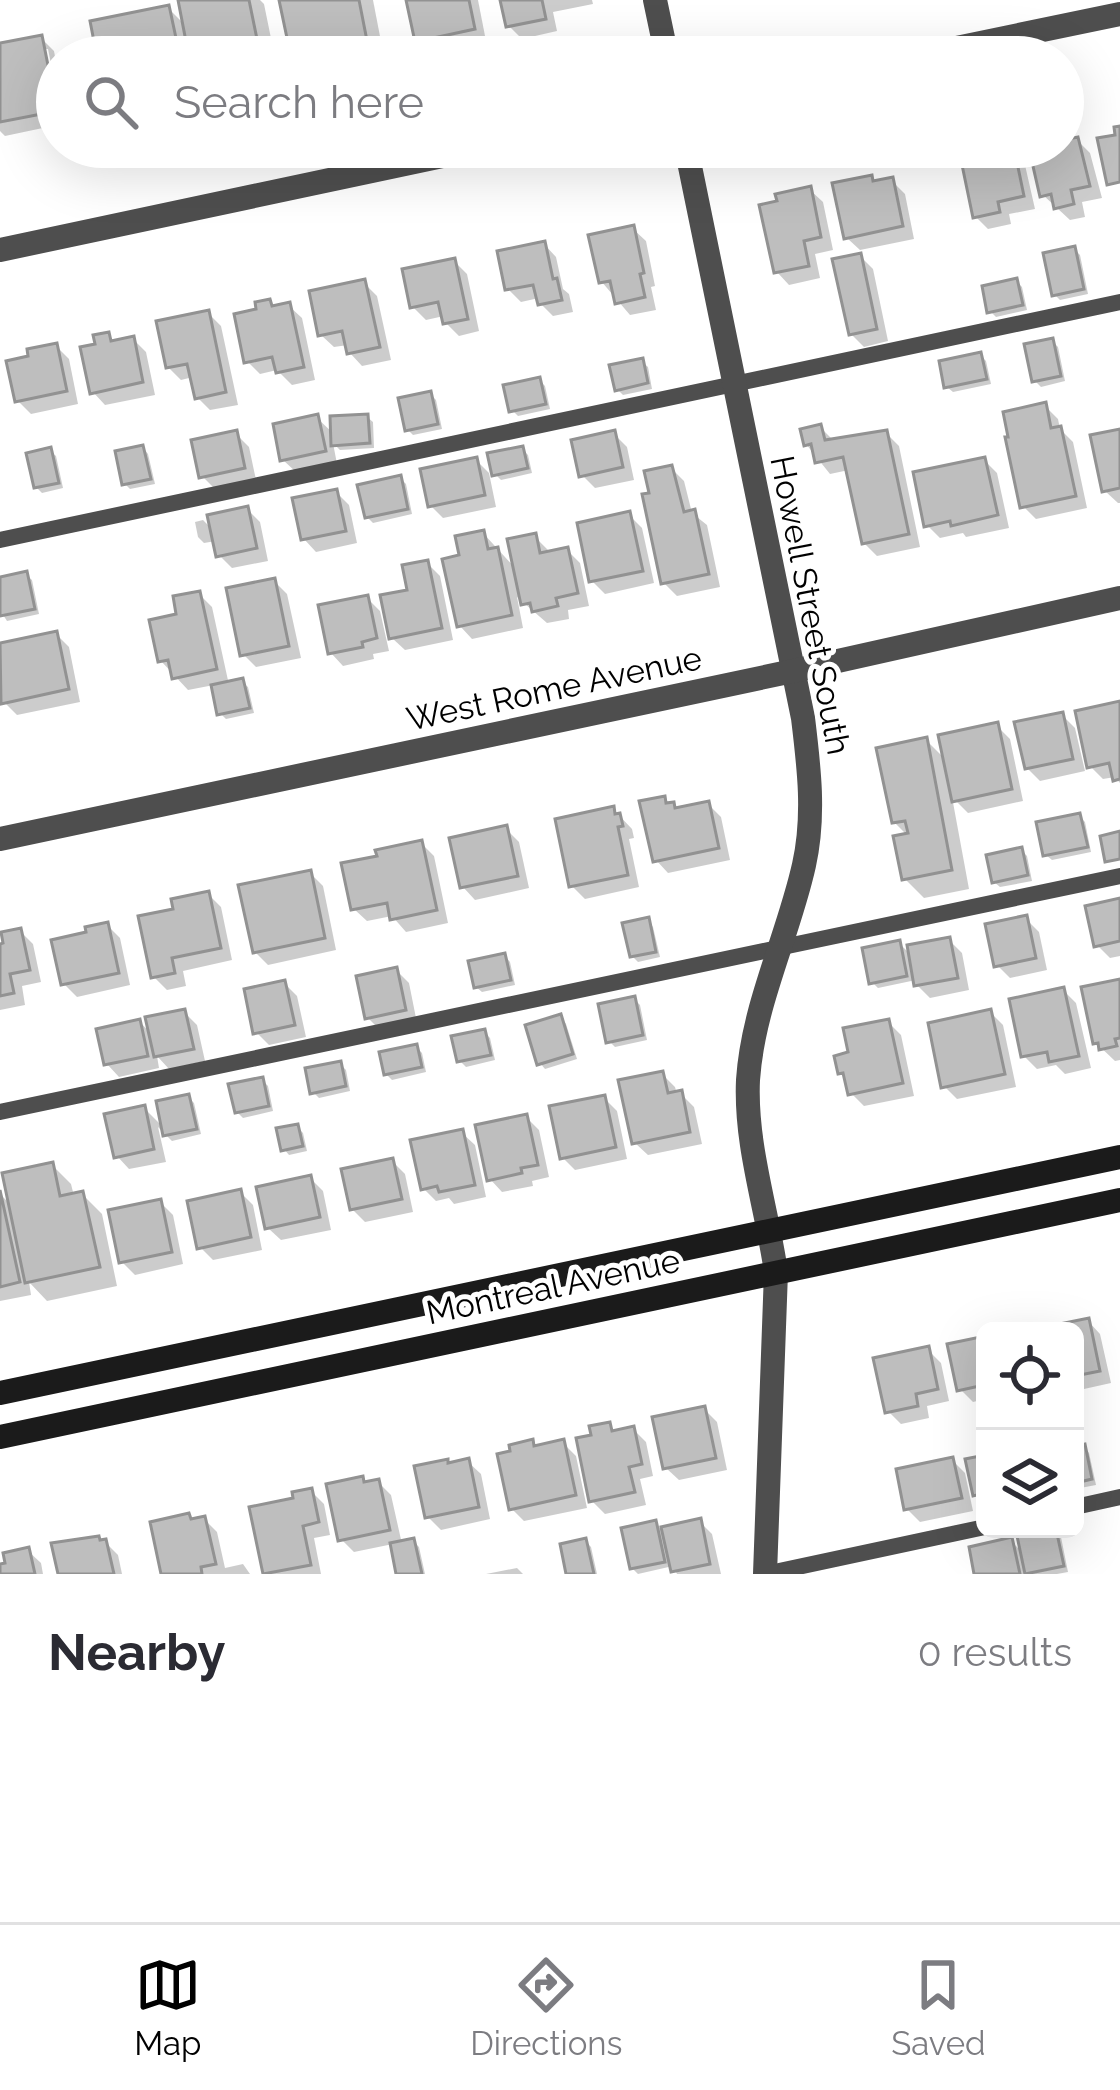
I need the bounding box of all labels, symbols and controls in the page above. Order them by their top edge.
search box [36,36,1084,168]
icon: search [78,69,144,135]
text: Search here [174,76,424,129]
street label: Howell Street South [762,452,859,758]
street label: West Rome Avenue [403,638,705,739]
street label: Montreal Avenue [423,1241,683,1332]
map controls [976,1322,1084,1538]
button: locate [976,1322,1084,1430]
button: layers [976,1430,1084,1538]
text: Nearby [48,1622,225,1682]
text: 0 results [918,1629,1072,1675]
tab: Map [134,1952,201,2063]
tab: Directions [470,1952,623,2063]
tab: Saved [891,1952,986,2063]

